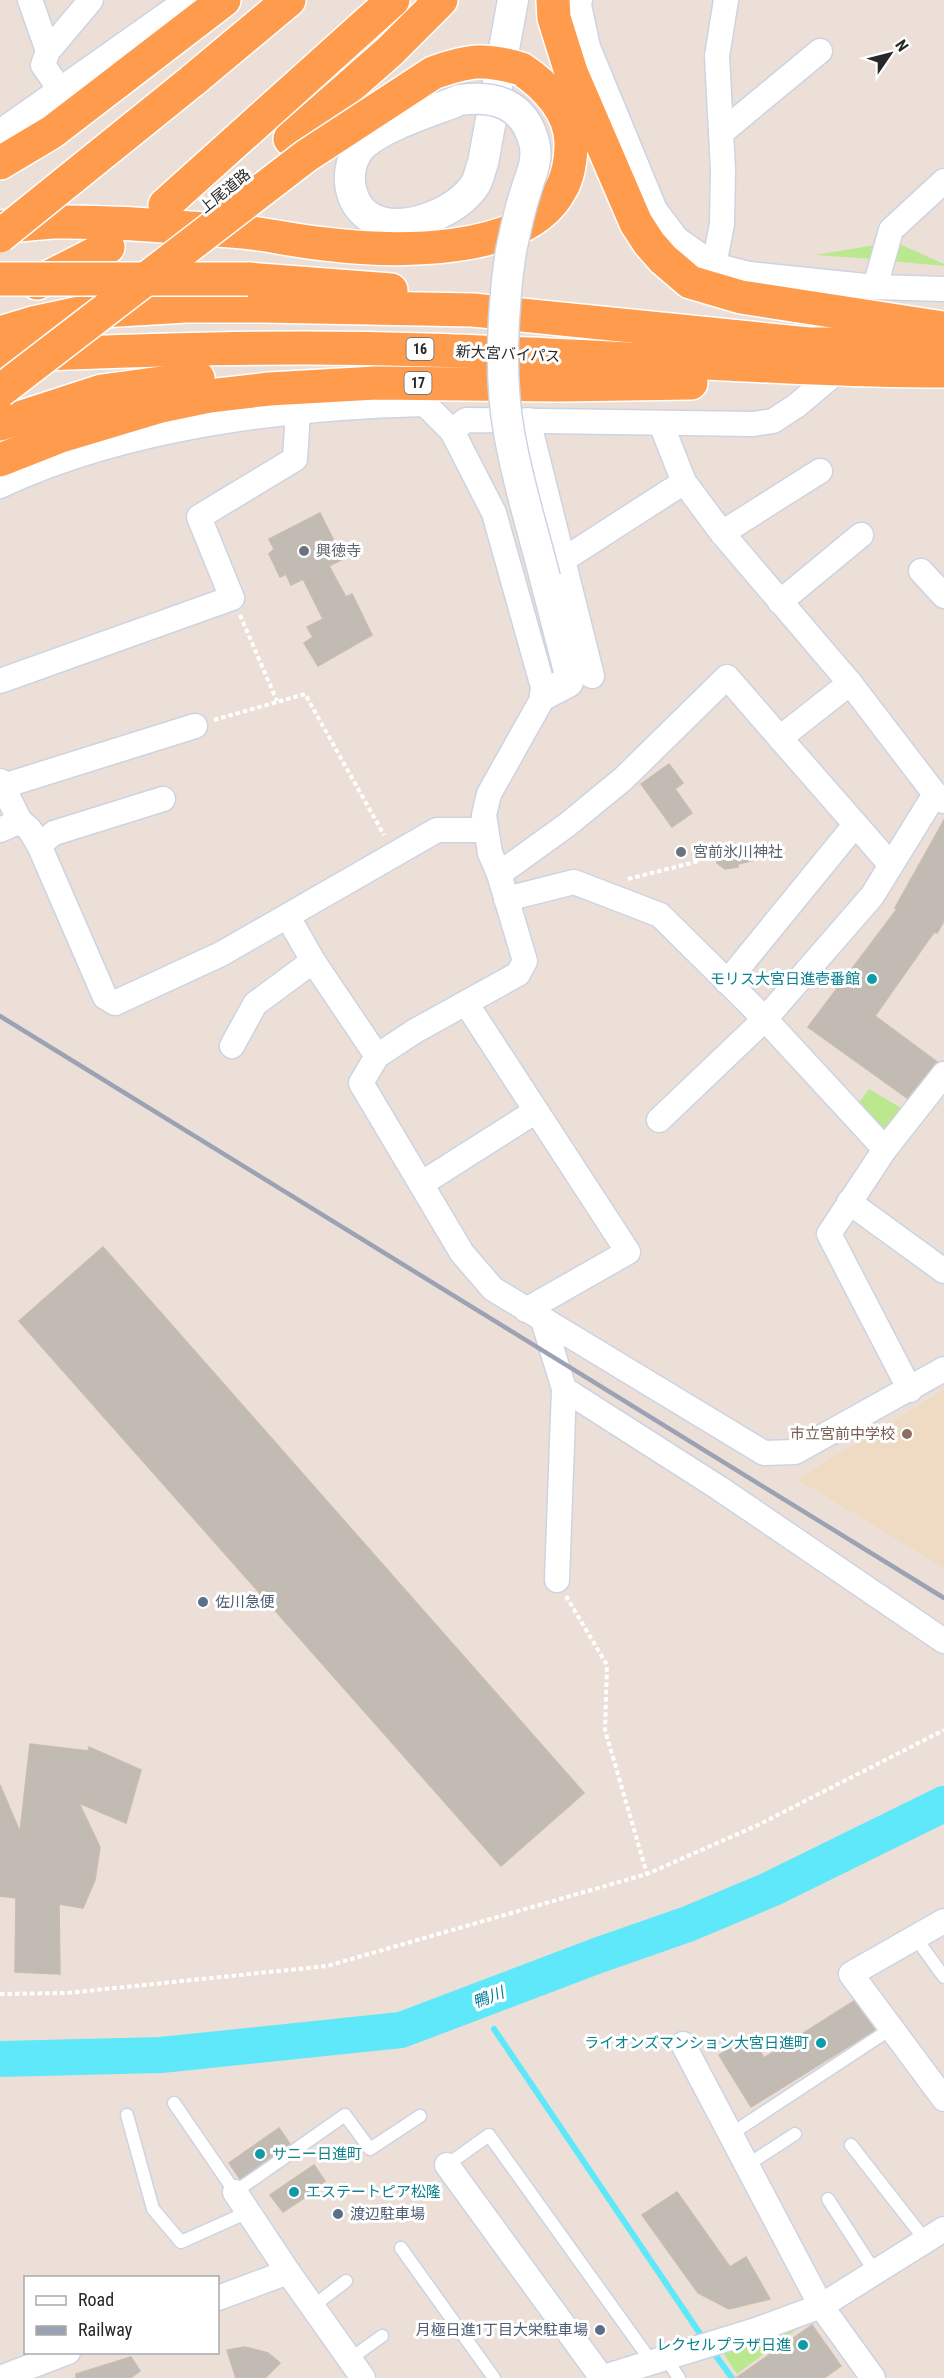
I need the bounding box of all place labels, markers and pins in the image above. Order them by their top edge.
place label: 興徳寺 [316,542,361,560]
marker: 興徳寺 [297,544,311,558]
place label: 宮前氷川神社 [693,843,783,861]
marker: 宮前氷川神社 [674,845,688,859]
place label: モリス大宮日進壱番館 [710,970,860,988]
marker: モリス大宮日進壱番館 [865,972,879,986]
place label: 市立宮前中学校 [790,1425,895,1443]
marker: 市立宮前中学校 [900,1427,914,1441]
place label: 佐川急便 [215,1593,275,1611]
marker: 佐川急便 [196,1595,210,1609]
place label: ライオンズマンション大宮日進町 [584,2034,809,2052]
marker: ライオンズマンション大宮日進町 [814,2036,828,2050]
place label: サニー日進町 [272,2145,362,2163]
marker: サニー日進町 [253,2147,267,2161]
place label: エステートピア松隆 [306,2183,441,2201]
marker: エステートピア松隆 [287,2185,301,2199]
place label: 渡辺駐車場 [350,2205,425,2223]
marker: 渡辺駐車場 [331,2207,345,2221]
place label: 月極日進1丁目大栄駐車場 [416,2321,588,2339]
marker: 月極日進1丁目大栄駐車場 [593,2323,607,2337]
place label: レクセルプラザ日進 [656,2336,791,2354]
marker: レクセルプラザ日進 [796,2338,810,2352]

